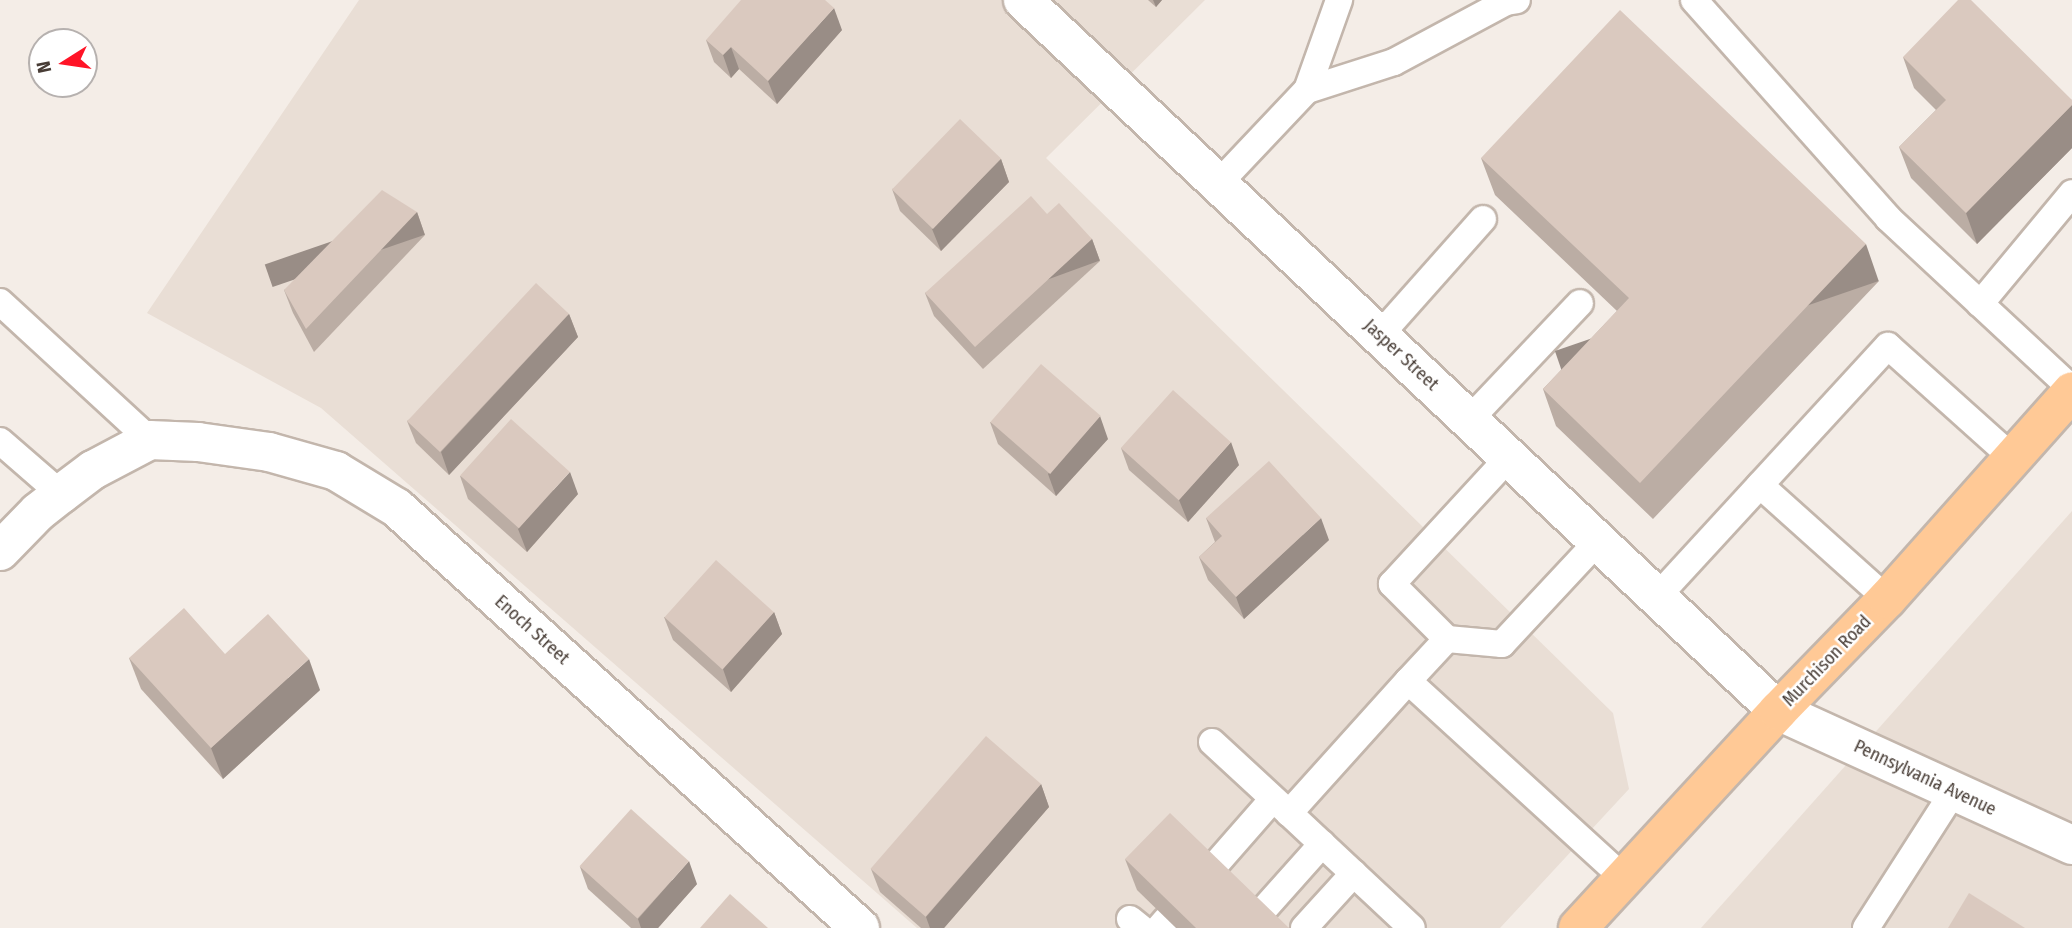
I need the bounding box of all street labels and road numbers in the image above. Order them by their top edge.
street label: Jasper Street [1359,315,1443,395]
street label: Enoch Street [490,591,574,669]
street label: Murchison Road [1778,611,1876,711]
street label: Pennsylvania Avenue [1850,736,2000,820]

